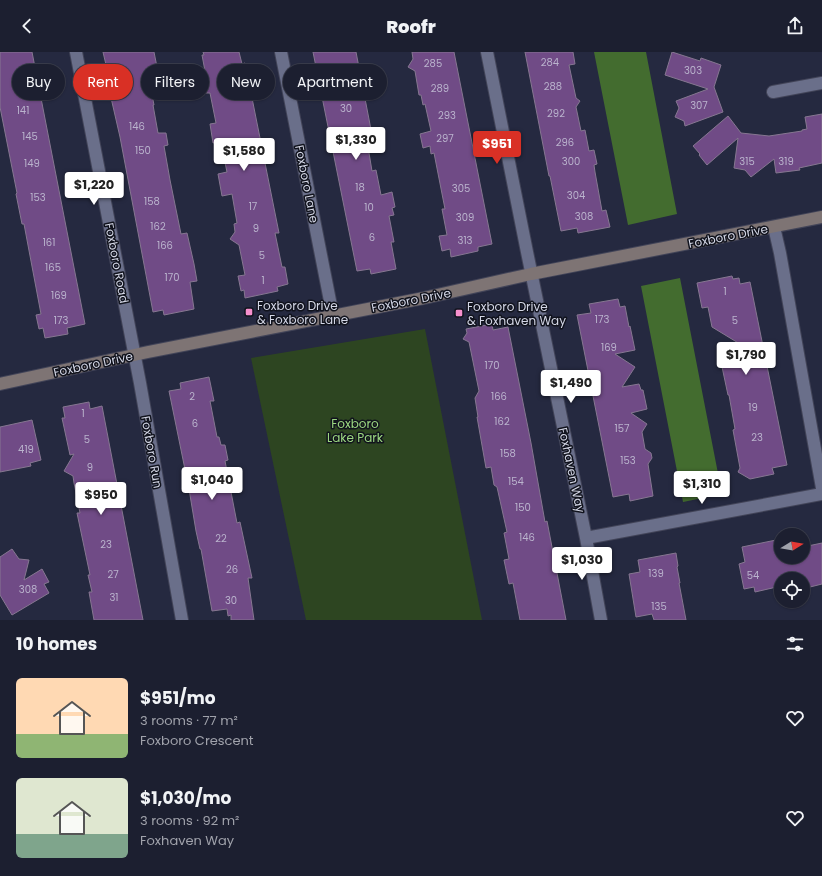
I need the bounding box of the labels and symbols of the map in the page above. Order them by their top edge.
house number: 284 [541,55,559,70]
house number: 285 [424,56,442,71]
house number: 303 [684,63,702,78]
house number: 288 [544,79,562,94]
house number: 289 [431,81,449,96]
house number: 307 [690,98,708,113]
house number: 30 [340,101,352,116]
house number: 141 [17,103,29,118]
house number: 292 [547,106,565,121]
house number: 293 [438,108,456,123]
house number: 146 [129,119,145,134]
pin: $1,330 [323,127,389,161]
house number: 145 [22,129,38,144]
house number: 297 [436,131,454,146]
pin: $951 [473,131,521,165]
house number: 296 [556,135,574,150]
pin: $1,580 [211,138,277,172]
house number: 150 [135,143,151,158]
street label: Foxboro Lane [291,144,323,224]
house number: 300 [562,154,580,169]
house number: 315 [739,154,755,169]
house number: 319 [778,154,794,169]
house number: 149 [24,156,40,171]
pin: $1,220 [61,172,127,206]
house number: 18 [355,180,365,195]
house number: 305 [452,181,470,196]
house number: 304 [567,188,585,203]
house number: 153 [30,190,46,205]
house number: 158 [144,194,160,209]
house number: 17 [249,199,258,214]
house number: 10 [364,200,374,215]
house number: 308 [575,209,593,224]
house number: 309 [456,210,474,225]
house number: 162 [150,219,166,234]
street label: Foxboro Drive [687,220,769,252]
street label: Foxboro Road [101,221,133,305]
house number: 9 [253,221,259,236]
house number: 6 [369,230,375,245]
house number: 313 [458,233,473,248]
house number: 161 [43,235,55,250]
house number: 166 [157,238,173,253]
house number: 5 [259,248,265,263]
house number: 165 [45,260,61,275]
house number: 170 [165,270,179,285]
house number: 1 [261,273,265,288]
street label: Foxboro Drive [370,284,452,316]
house number: 1 [723,284,727,299]
house number: 169 [51,288,67,303]
place label: Foxboro Drive & Foxboro Lane [257,297,348,328]
place label: Foxboro Drive & Foxhaven Way [467,298,566,329]
marker: Foxboro Drive & Foxboro Lane [244,307,254,317]
marker: Foxboro Drive & Foxhaven Way [454,308,464,318]
house number: 173 [595,312,609,327]
house number: 173 [54,313,68,328]
house number: 5 [732,313,738,328]
house number: 169 [601,340,617,355]
pin: $1,790 [713,342,779,376]
street label: Foxboro Drive [52,347,134,381]
house number: 170 [485,358,499,373]
pin: $1,490 [538,370,604,404]
house number: 2 [189,389,195,404]
house number: 166 [491,389,507,404]
house number: 19 [748,400,758,415]
house number: 1 [81,406,85,421]
street label: Foxboro Run [137,414,167,490]
house number: 162 [494,414,510,429]
park label: Foxboro Lake Park [327,415,384,446]
house number: 6 [192,416,198,431]
house number: 157 [615,421,630,436]
street label: Foxhaven Way [555,426,589,515]
house number: 23 [751,430,763,445]
house number: 5 [84,432,90,447]
house number: 419 [18,442,34,457]
house number: 158 [500,446,516,461]
house number: 153 [620,453,636,468]
house number: 9 [87,460,93,475]
pin: $1,040 [179,467,245,501]
pin: $1,310 [669,471,735,505]
house number: 154 [508,474,524,489]
pin: $950 [77,482,125,516]
house number: 150 [515,500,531,515]
north arrow [774,528,810,564]
house number: 146 [519,530,535,545]
house number: 22 [215,531,227,546]
house number: 23 [100,537,112,552]
pin: $1,030 [549,547,615,581]
house number: 26 [226,562,238,577]
house number: 139 [648,566,664,581]
house number: 27 [107,567,119,582]
house number: 54 [747,568,759,583]
house number: 308 [19,582,37,597]
house number: 31 [109,590,119,605]
house number: 30 [225,593,237,608]
house number: 135 [651,599,667,614]

